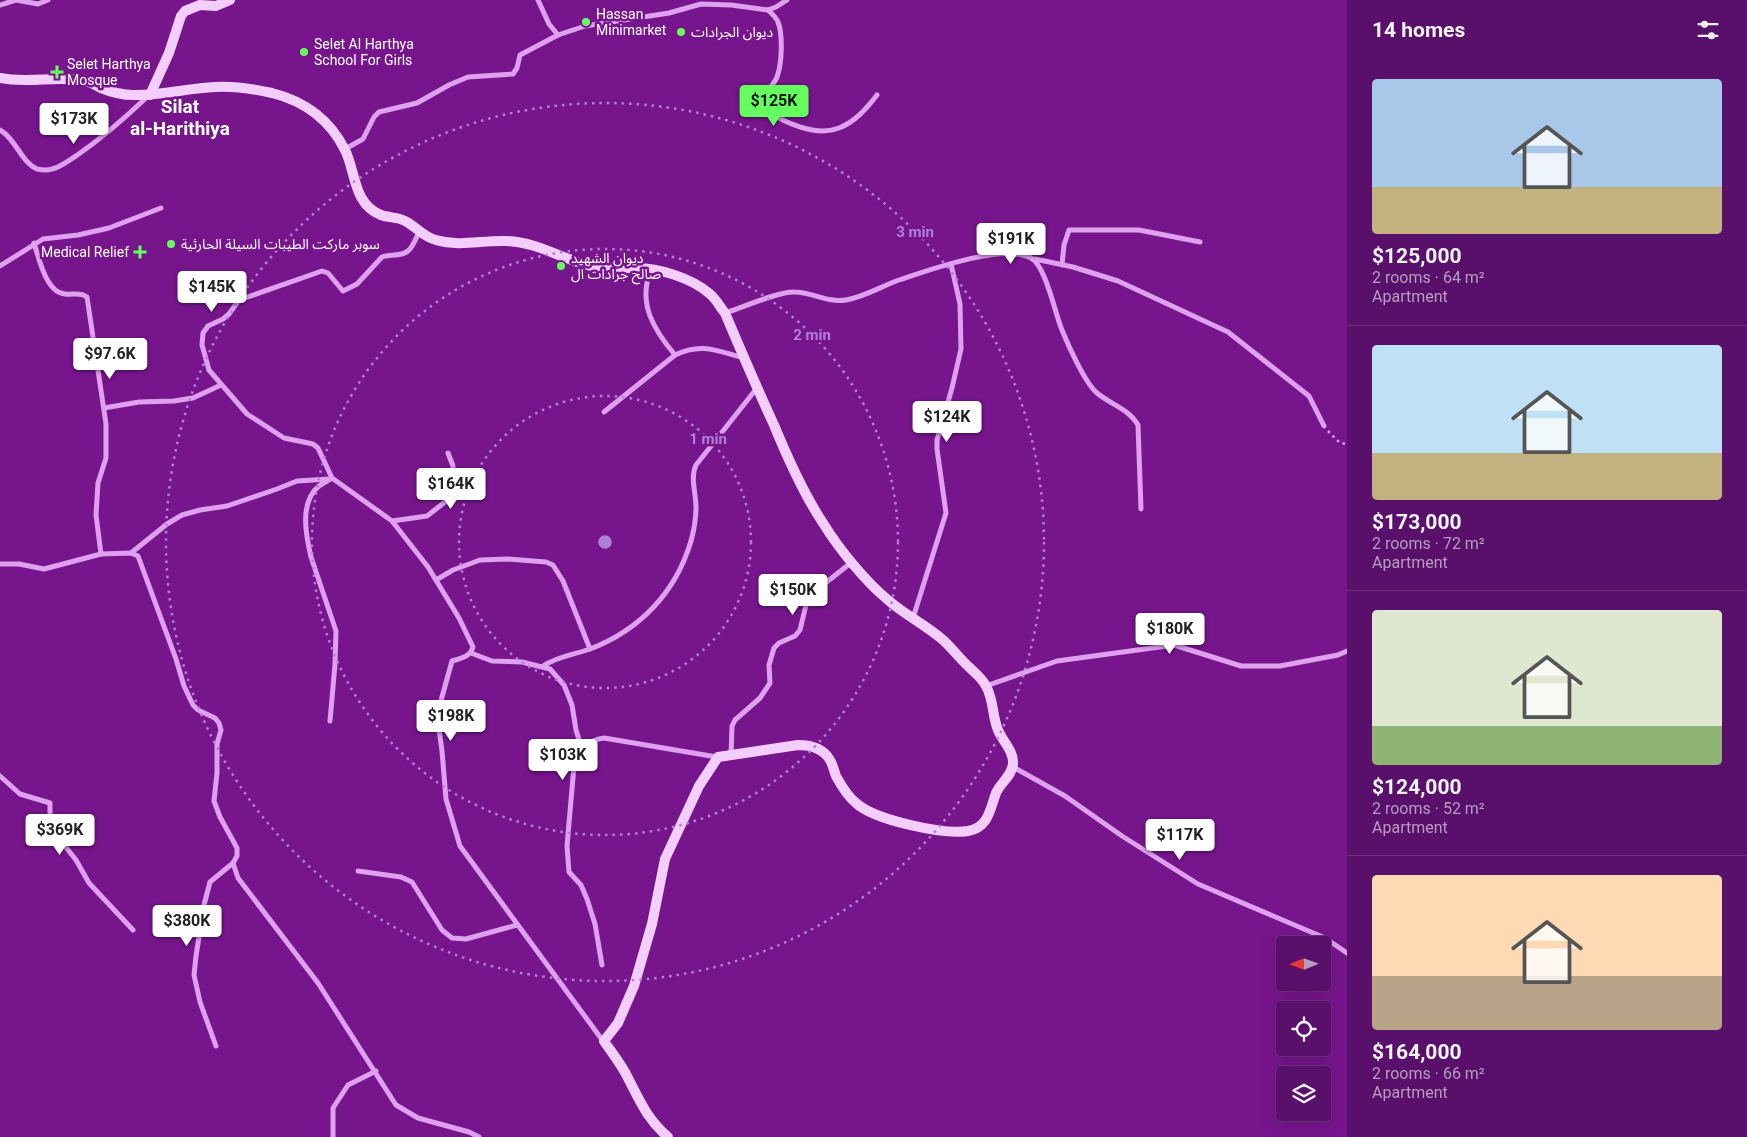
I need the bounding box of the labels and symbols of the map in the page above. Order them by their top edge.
place label: Hassan Minimarket [596,6,667,38]
marker: Hassan Minimarket [580,16,592,28]
place label: ديوان الجرادات [691,24,774,41]
marker: ديوان الجرادات [675,26,687,38]
place label: Selet Al Harthya School For Girls [314,36,414,68]
marker: Selet Al Harthya School For Girls [298,46,310,58]
place label: Selet Harthya Mosque [67,56,151,88]
marker: Selet Harthya Mosque [51,66,63,78]
pin: $125K [739,84,809,127]
district label: Silat al-Harithiya [130,95,230,140]
pin: $173K [39,102,109,145]
pin: $191K [976,222,1046,265]
text: 3 min [896,223,934,241]
place label: سوبر ماركت الطيبات السيلة الحارثية [181,236,380,253]
marker: سوبر ماركت الطيبات السيلة الحارثية [165,238,177,250]
place label: Medical Relief [41,244,129,260]
marker: Medical Relief [133,245,147,259]
place label: ديوان الشهيد صالح جرادات ال [571,250,661,285]
marker: ديوان الشهيد صالح جرادات ال [555,260,567,272]
pin: $145K [177,270,247,313]
text: 2 min [793,326,831,344]
pin: $97.6K [69,338,151,380]
pin: $124K [912,400,982,443]
text: 1 min [689,430,727,448]
pin: $164K [416,468,486,510]
centre of rings [596,533,614,551]
pin: $150K [758,574,828,616]
pin: $180K [1135,612,1205,655]
pin: $198K [416,700,486,742]
pin: $103K [528,738,598,781]
pin: $369K [25,814,95,856]
pin: $117K [1145,818,1215,861]
pin: $380K [152,904,222,947]
north arrow [1276,936,1331,991]

